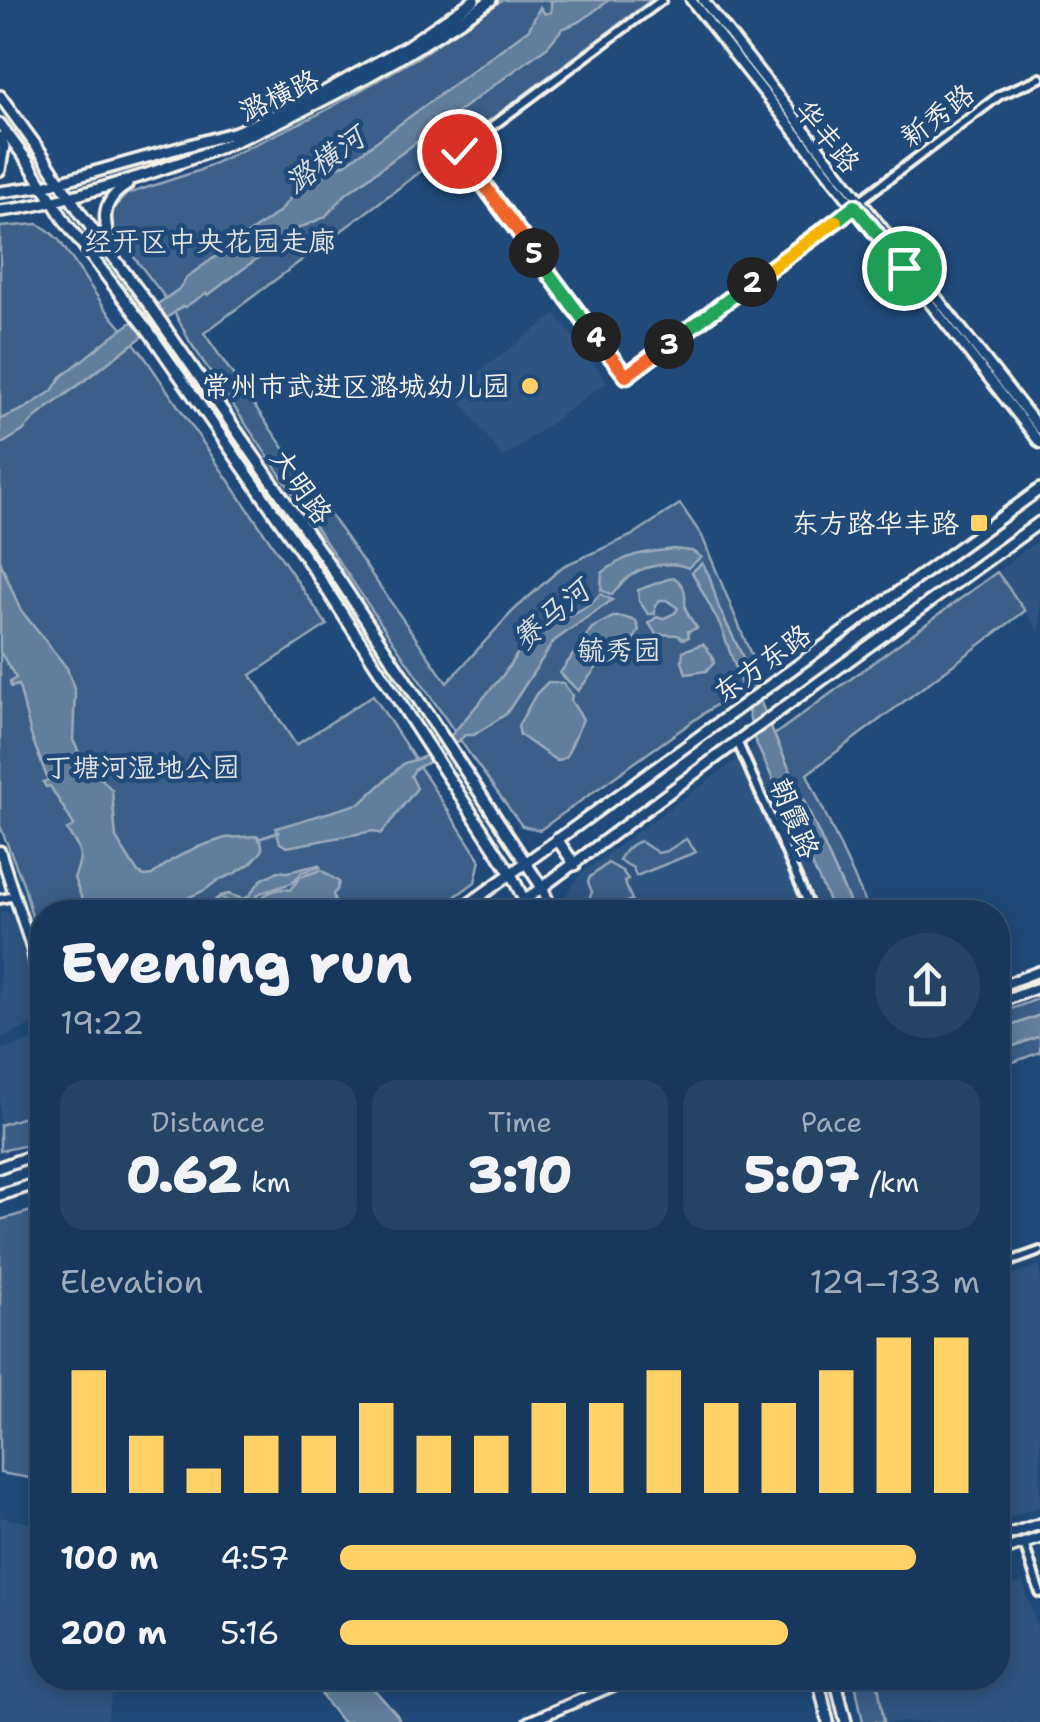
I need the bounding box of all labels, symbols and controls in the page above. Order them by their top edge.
street label: 潞横路 [233,60,325,130]
street label: 新秀路 [892,75,982,155]
street label: 华丰路 [787,91,869,181]
pin [417,109,502,194]
water label: 潞横河 [276,114,377,203]
icon: check [432,124,487,179]
park label: 经开区中央花园走廊 [84,222,336,260]
pin [862,226,947,311]
pin: 5 [509,228,559,278]
text: 5 [525,234,543,272]
icon: arrive [877,241,932,296]
pin: 2 [727,257,777,307]
text: 2 [742,263,762,301]
pin: 4 [571,312,621,362]
text: 4 [586,318,606,356]
pin: 3 [644,319,694,369]
text: 3 [659,325,679,363]
place label: 常州市武进区潞城幼儿园 [202,367,510,405]
marker: 常州市武进区潞城幼儿园 [519,375,541,397]
street label: 大明路 [262,441,342,531]
place label: 东方路华丰路 [791,504,959,542]
marker: 东方路华丰路 [968,512,990,534]
water label: 赛马河 [503,567,602,659]
street label: 东方东路 [706,615,818,711]
park label: 毓秀园 [577,631,661,669]
park label: 丁塘河湿地公园 [44,748,240,786]
street label: 朝霞路 [761,772,829,864]
text: Evening run [60,926,412,1000]
button: share [875,933,980,1038]
text: 19:22 [60,1001,144,1044]
text: Distance [151,1103,266,1141]
text: Time [488,1103,552,1141]
text: Pace [801,1103,862,1141]
text: 0.62 [126,1141,241,1208]
text: 3:10 [468,1141,572,1208]
text: 5:07 [744,1141,860,1208]
text: km [241,1163,291,1201]
text: /km [860,1163,919,1201]
text: Elevation [60,1260,203,1303]
text: 129–133 m [810,1260,980,1303]
text: 100 m [60,1536,159,1579]
text: 4:57 [220,1536,290,1579]
text: 200 m [60,1611,167,1654]
text: 5:16 [220,1611,280,1654]

